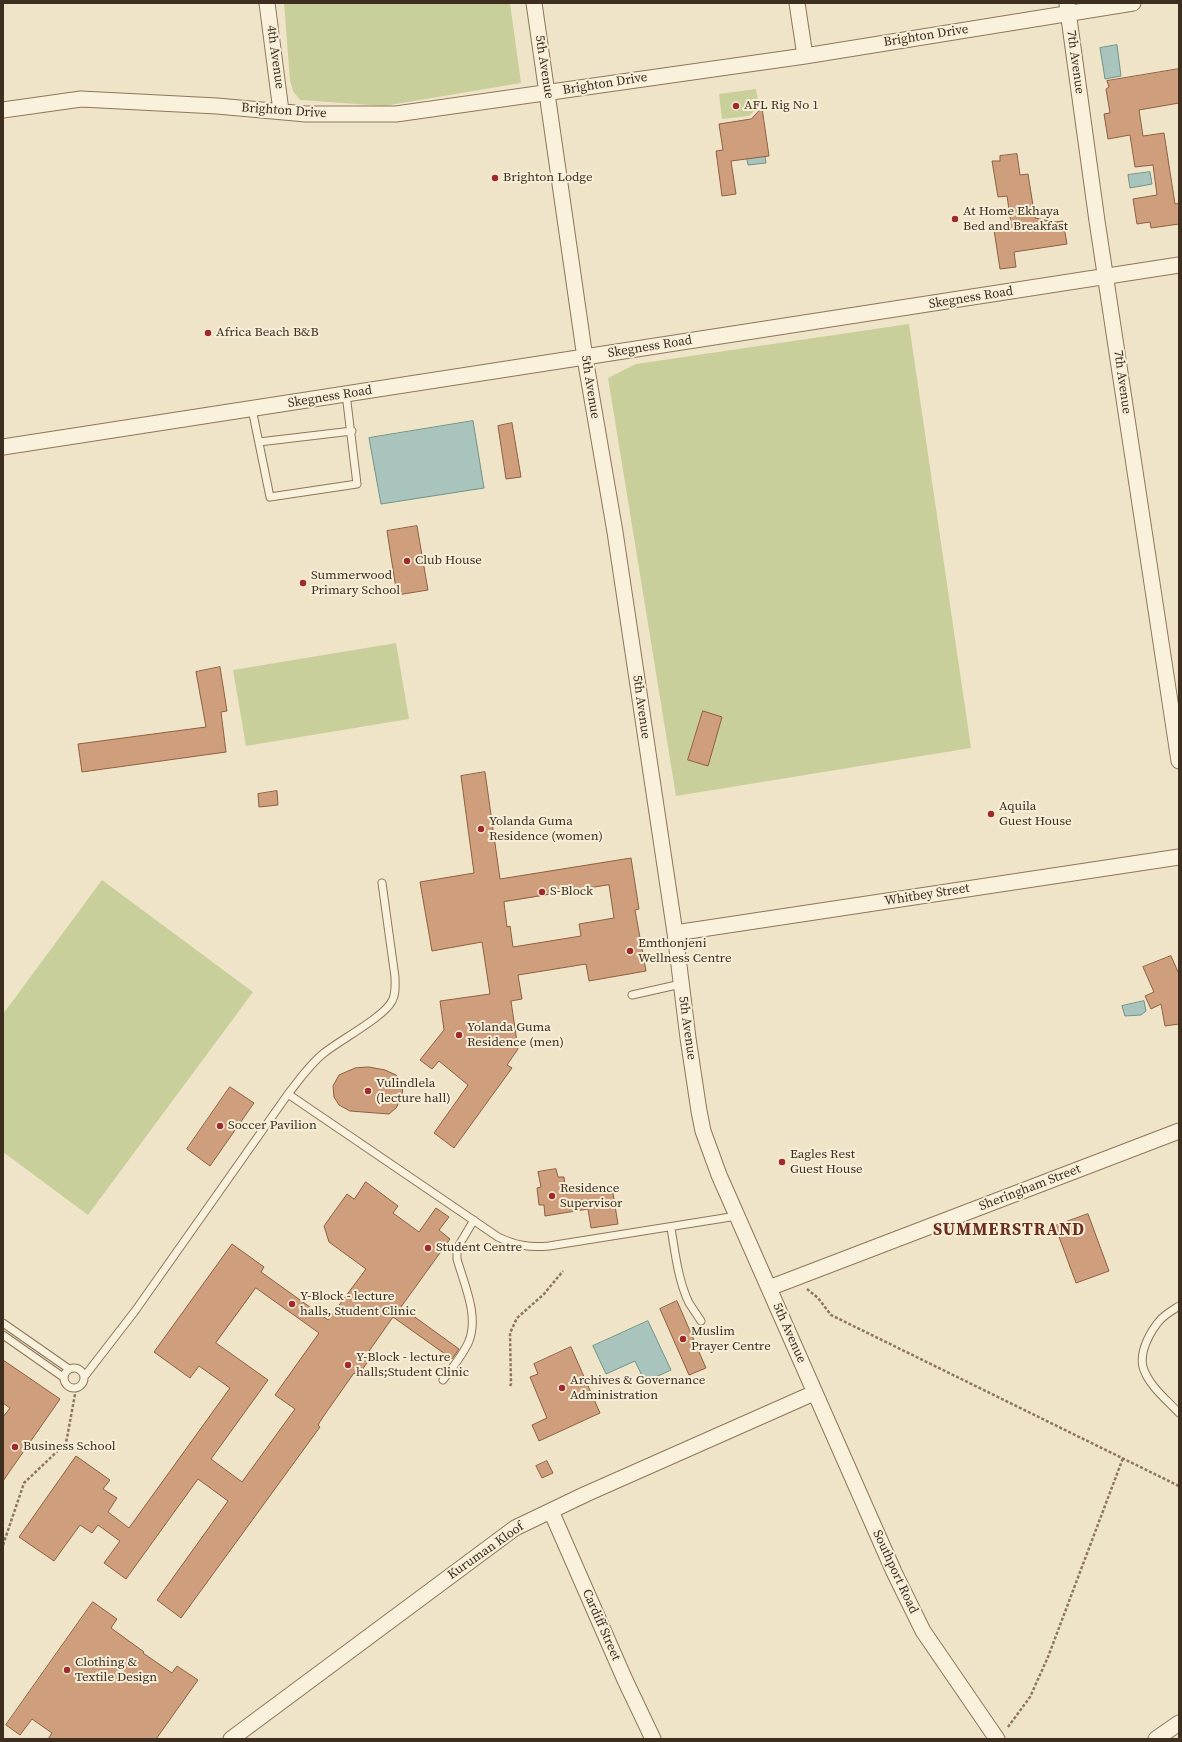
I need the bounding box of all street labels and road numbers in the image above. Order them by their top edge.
street label: Brighton Drive [883,22,969,50]
street label: 4th Avenue [263,24,287,90]
street label: 7th Avenue [1063,29,1087,95]
street label: 5th Avenue [531,34,557,100]
street label: Brighton Drive [562,70,648,98]
street label: Brighton Drive [241,100,327,122]
street label: Skegness Road [928,284,1014,312]
street label: Skegness Road [607,333,693,361]
street label: 7th Avenue [1110,349,1134,415]
street label: 5th Avenue [577,354,603,420]
street label: Skegness Road [287,383,373,411]
street label: 5th Avenue [629,674,653,740]
street label: Whitbey Street [883,881,971,909]
street label: 5th Avenue [675,995,699,1061]
street label: Sheringham Street [977,1161,1083,1215]
street label: 5th Avenue [769,1300,809,1366]
street label: Kuruman Kloof [445,1519,527,1583]
street label: Southport Road [869,1528,921,1616]
street label: Cardiff Street [578,1587,624,1663]

